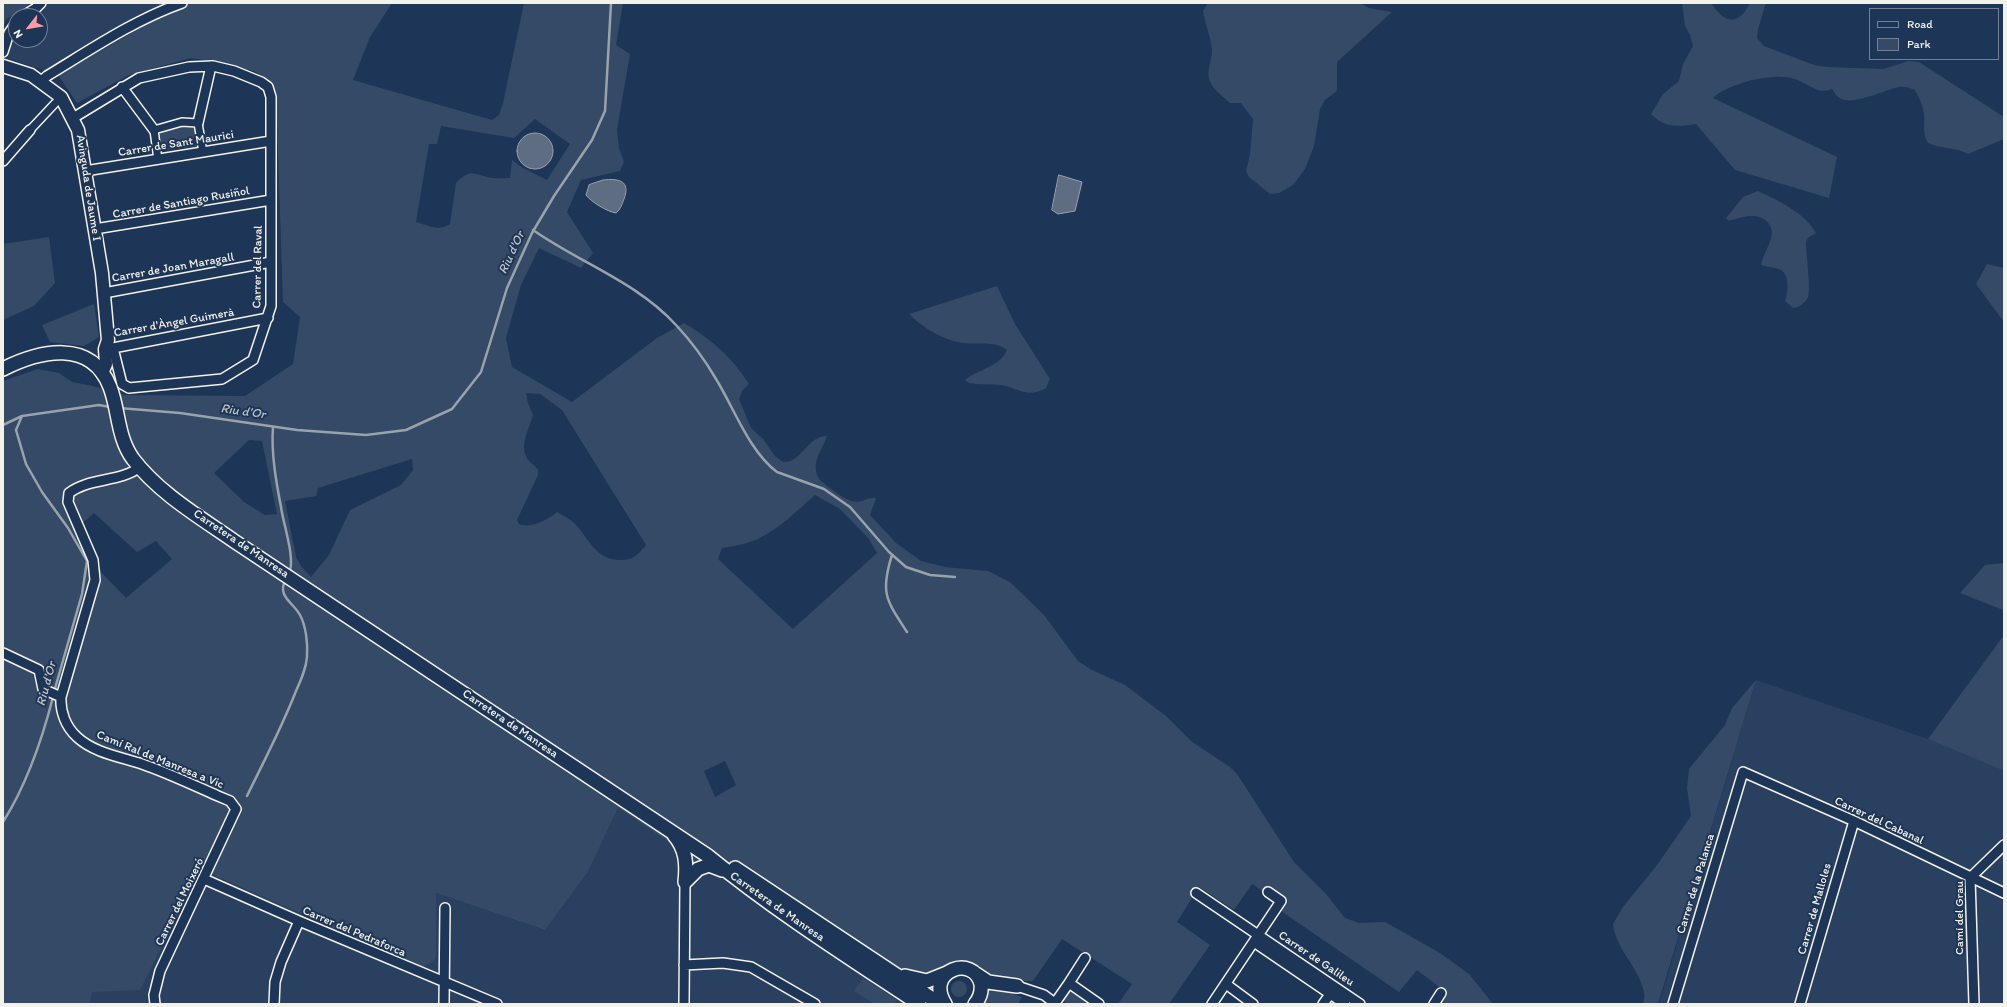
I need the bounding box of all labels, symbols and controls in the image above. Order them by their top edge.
north arrow [8,8,48,48]
legend [1869,8,1999,60]
text: Road [1907,17,1933,31]
text: N [11,27,26,40]
text: Park [1907,37,1931,51]
street label: Carrer de Sant Maurici [117,128,235,160]
street label: Avinguda de Jaume I [73,134,103,242]
street label: Carrer de Santiago Rusiñol [112,184,250,222]
street label: Carrer del Raval [250,225,266,309]
water label: Riu d'Or [495,229,529,277]
street label: Carrer de Joan Maragall [111,250,235,286]
street label: Carrer d'Àngel Guimerà [113,305,235,341]
water label: Riu d'Or [220,401,266,423]
street label: Carretera de Manresa [190,507,292,581]
water label: Riu d'Or [34,660,60,708]
street label: Carretera de Manresa [459,687,561,761]
street label: Camí Ral de Manresa a Vic [94,728,226,792]
street label: Carrer del Cabanal [1832,794,1926,848]
street label: Carrer de la Palanca [1674,832,1718,936]
street label: Carrer del Moixeró [153,856,207,948]
street label: Carrer de Malloles [1795,862,1835,956]
street label: Carretera de Manresa [727,869,827,945]
street label: Camí del Grau [1953,881,1967,955]
street label: Carrer del Pedraforca [300,904,408,960]
street label: Carrer de Galileu [1275,928,1357,990]

